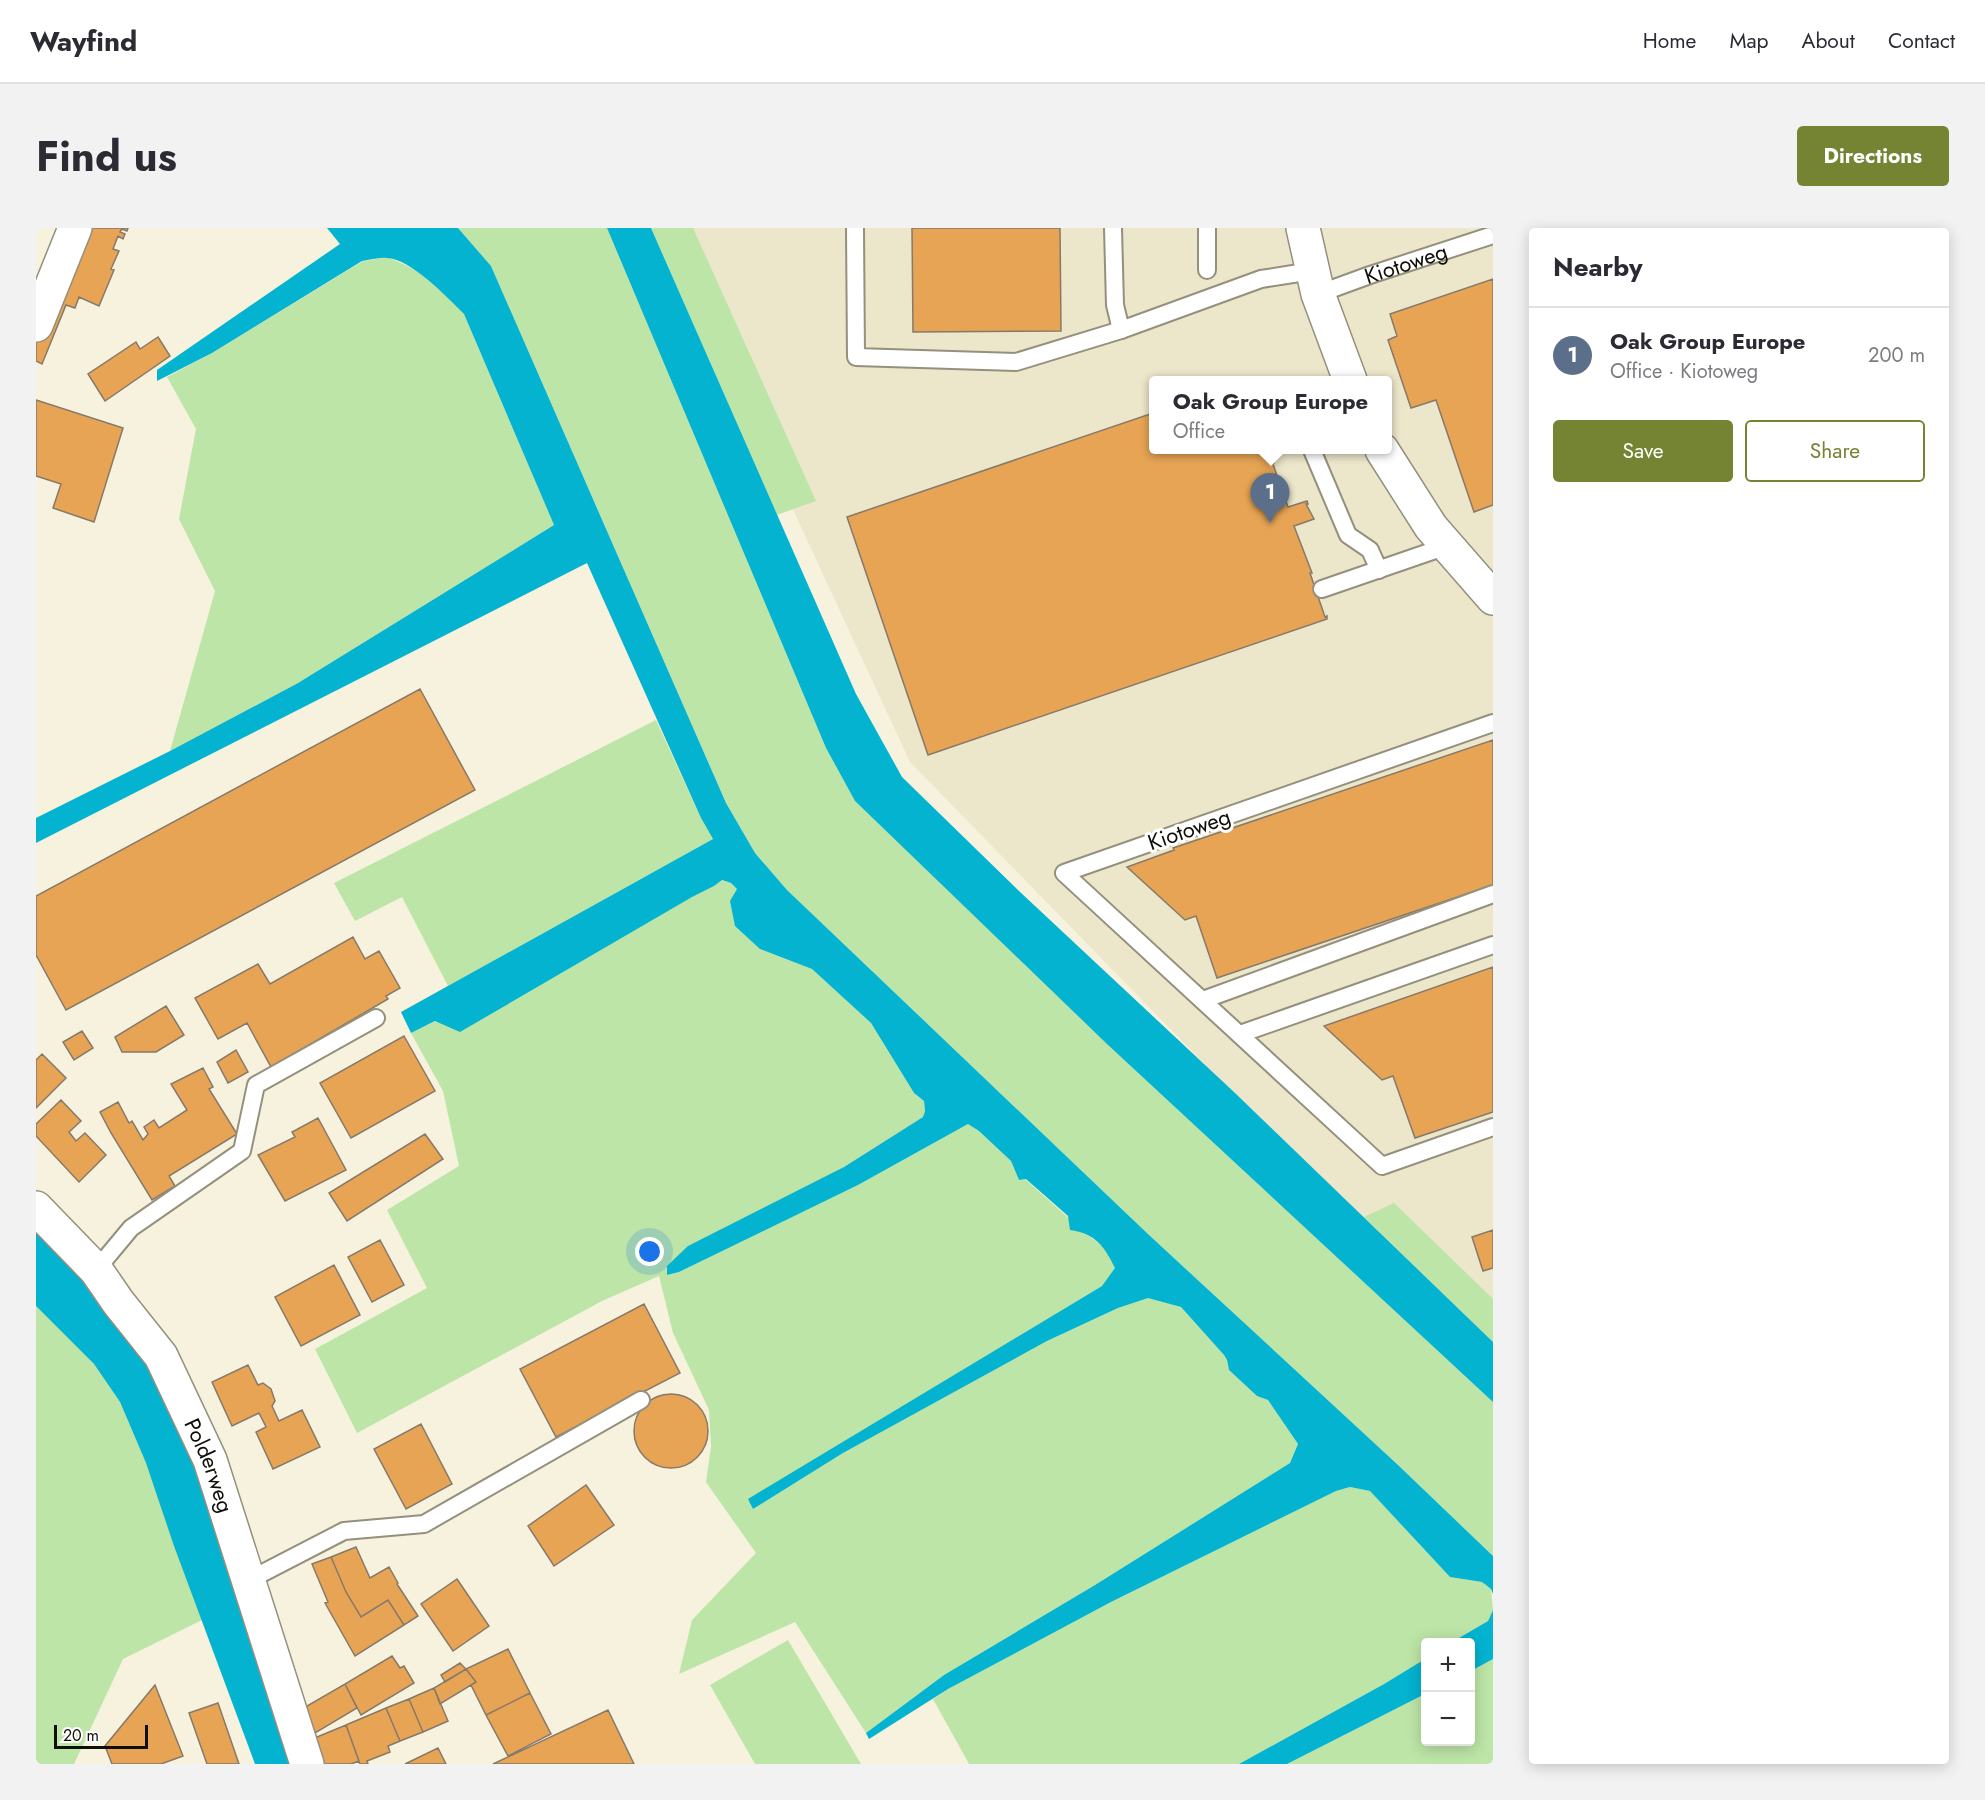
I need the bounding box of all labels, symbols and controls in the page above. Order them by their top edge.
text: Wayfind [30,21,137,62]
text: Home [1643,26,1696,56]
text: Map [1729,26,1769,56]
text: About [1802,26,1855,56]
text: Contact [1888,26,1955,56]
text: Find us [36,126,177,187]
button: Directions [1797,126,1949,186]
street label: Kiotoweg [1360,235,1451,292]
text: Nearby [1553,248,1642,286]
text: Oak Group Europe [1610,325,1805,357]
text: 1 [1567,341,1578,370]
text: 200 m [1868,341,1925,370]
text: Office · Kiotoweg [1610,357,1758,386]
popup [1149,376,1392,454]
text: Oak Group Europe [1173,385,1368,417]
text: Office [1173,417,1225,446]
button: Save [1553,420,1733,482]
button: Share [1745,420,1925,482]
pin: 1 [1250,474,1290,523]
street label: Kiotoweg [1143,800,1235,858]
your location [635,1237,664,1266]
street label: Polderweg [176,1413,242,1517]
map controls [1421,1638,1475,1746]
button: + [1421,1638,1475,1692]
button: − [1421,1692,1475,1746]
scale bar [54,1722,148,1750]
text: 20 m [63,1724,99,1747]

